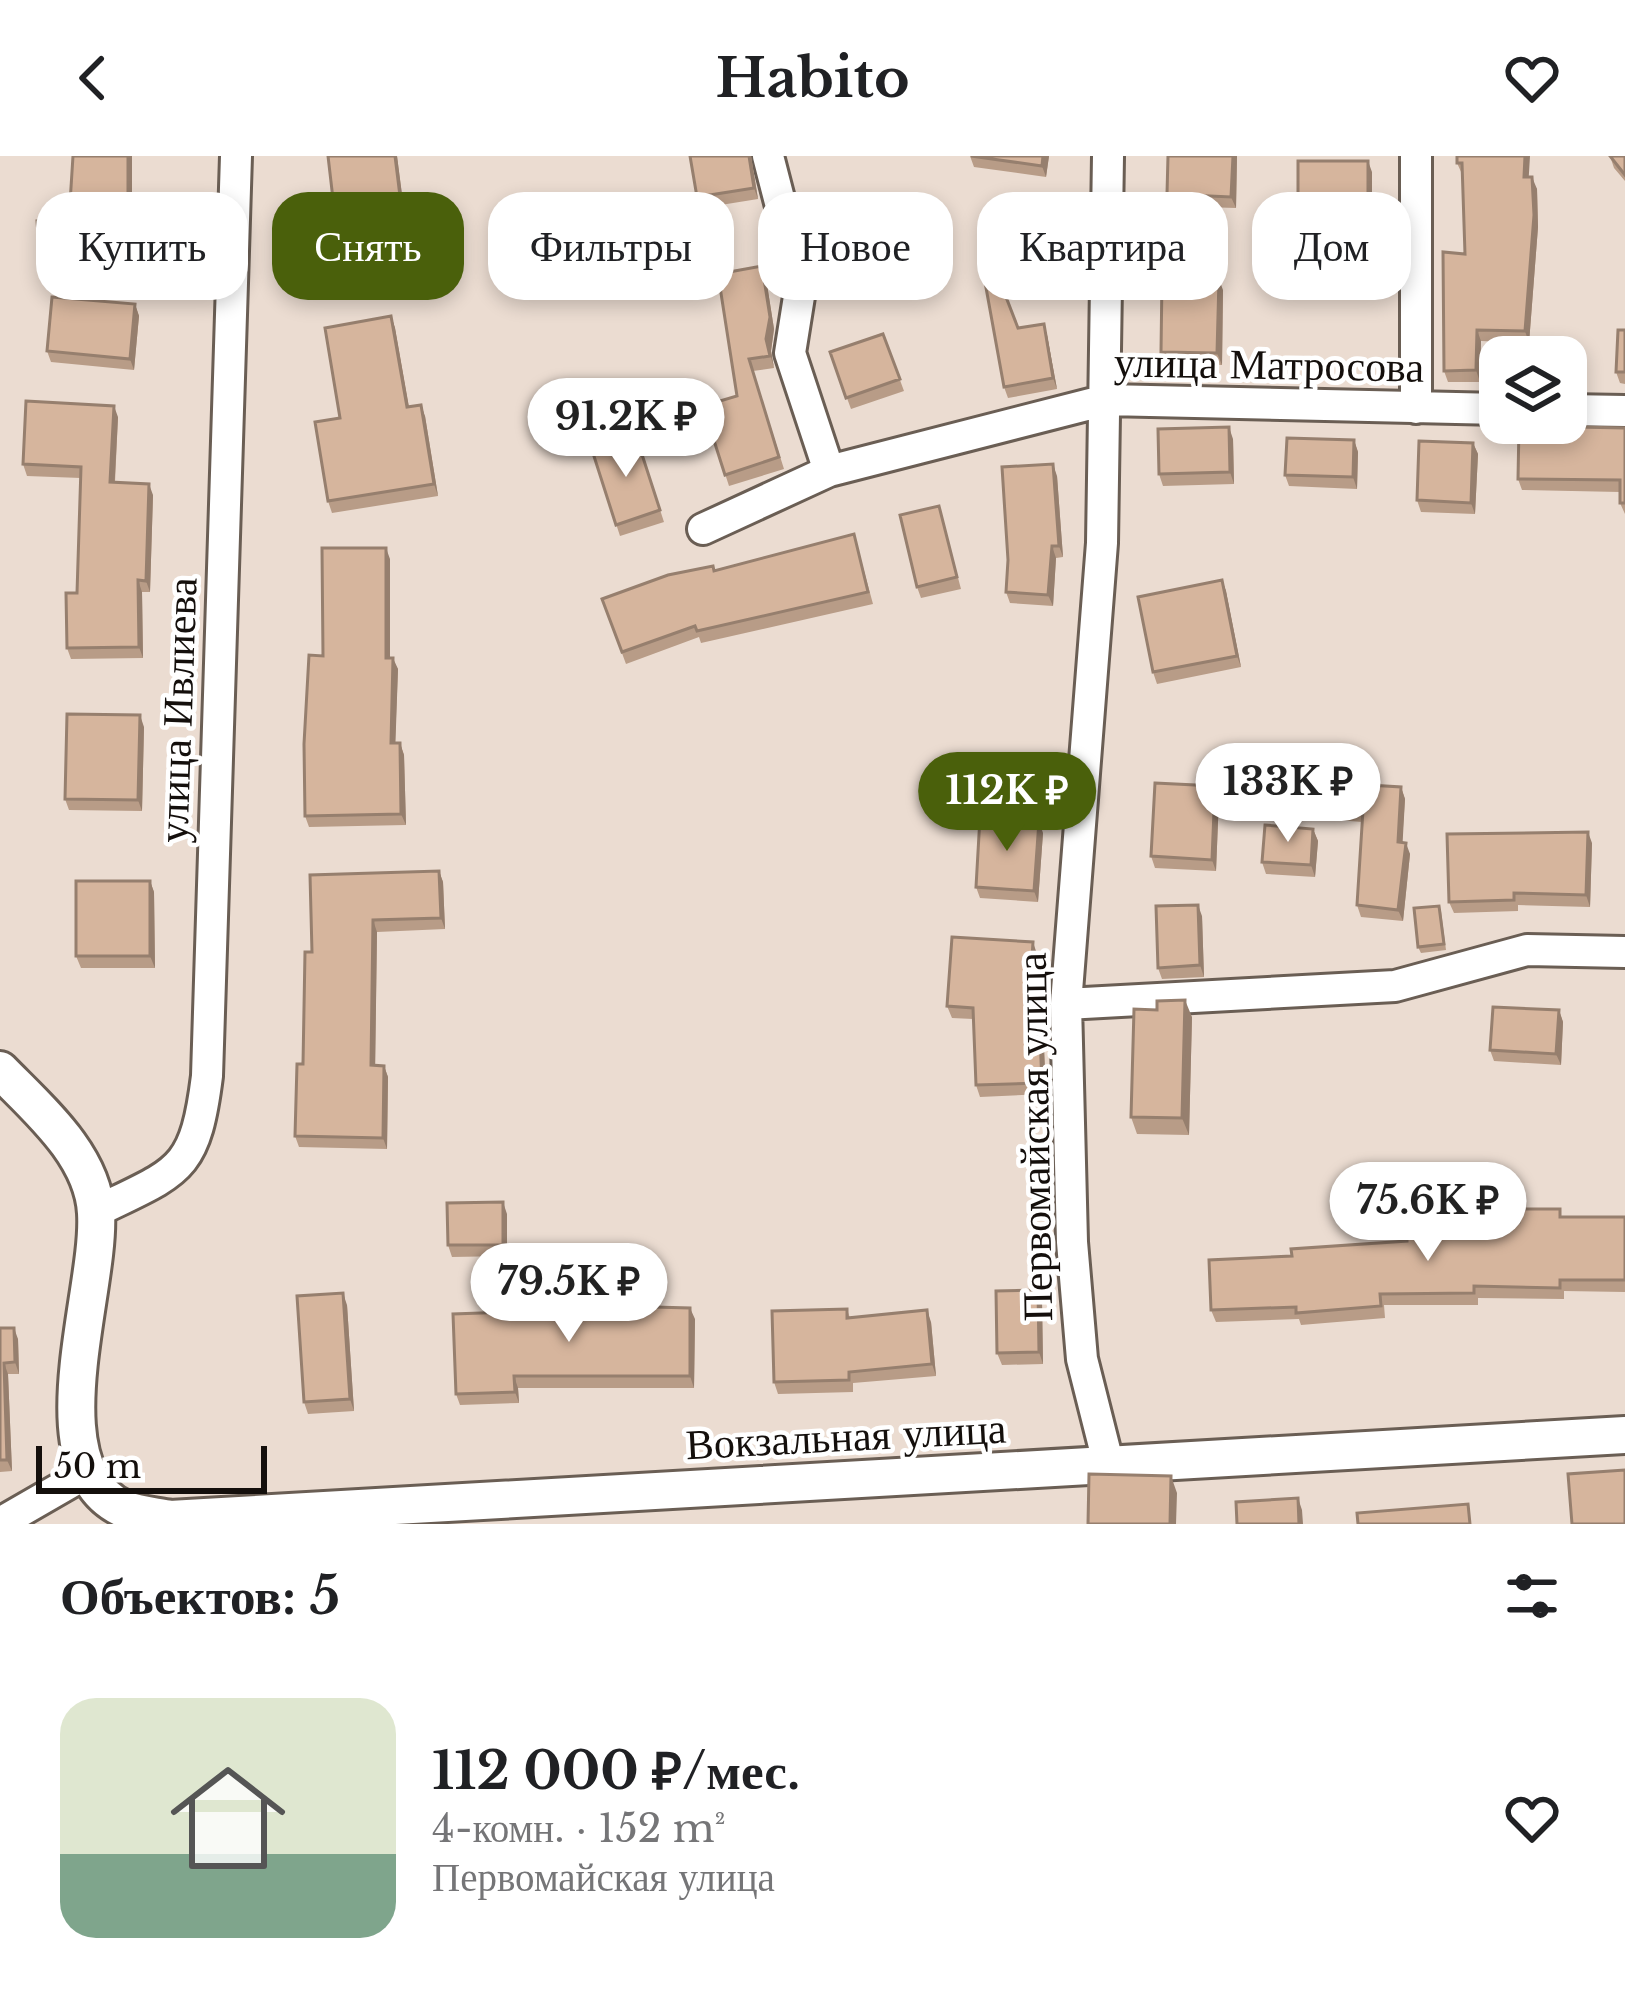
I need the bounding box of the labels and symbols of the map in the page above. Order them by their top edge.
street label: улица Матросова [1113,335,1425,393]
pin: 91.2K ₽ [515,378,737,480]
street label: улица Ивлиева [146,576,208,844]
pin: 133K ₽ [1190,743,1386,845]
pin: 112K ₽ [909,752,1105,854]
street label: Первомайская улица [1005,952,1063,1322]
pin: 75.6K ₽ [1317,1162,1539,1264]
pin: 79.5K ₽ [458,1243,680,1345]
street label: Вокзальная улица [684,1402,1008,1470]
scale bar [36,1440,267,1493]

